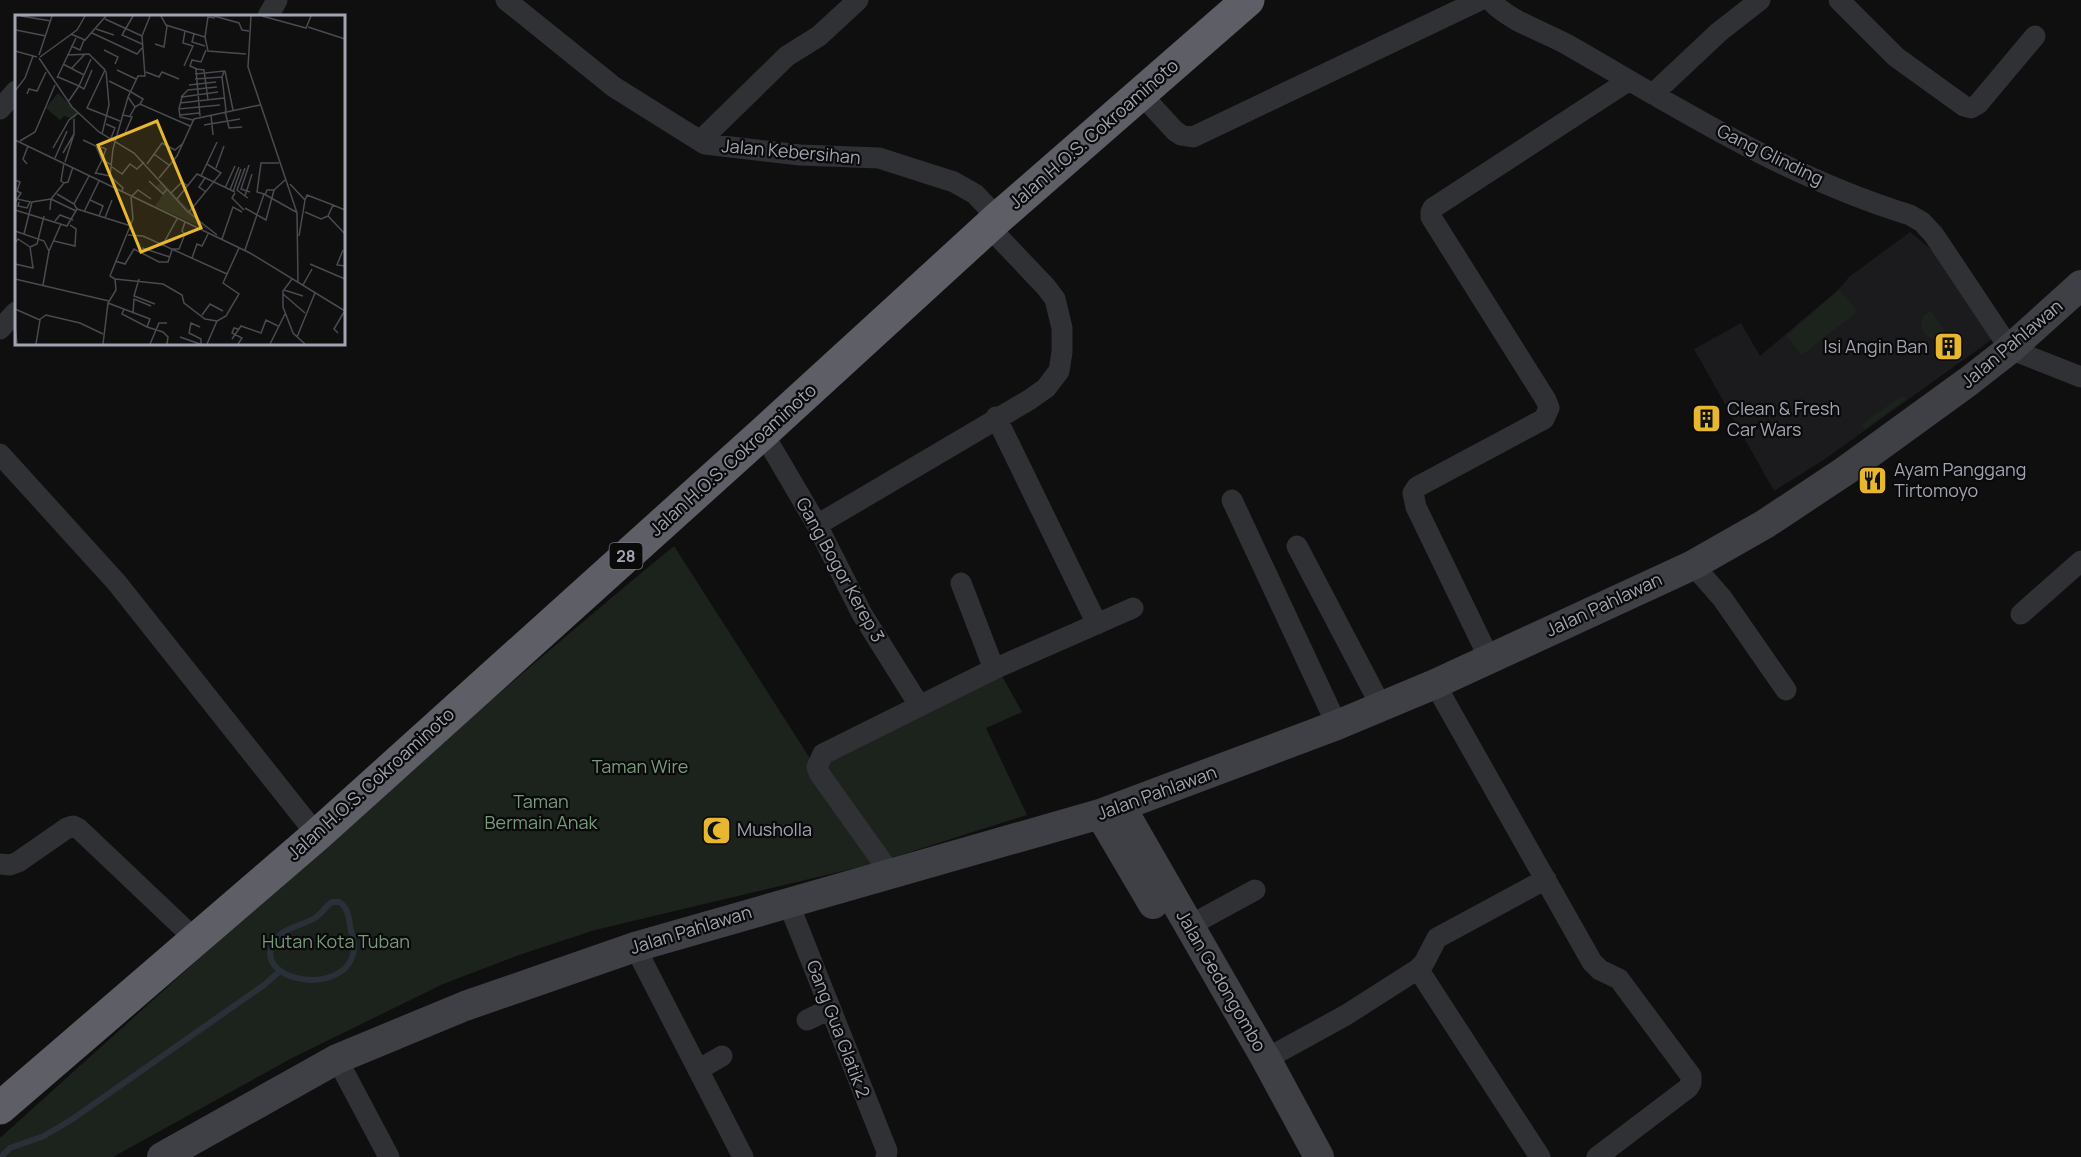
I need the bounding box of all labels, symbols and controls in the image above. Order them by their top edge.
inset map [15,15,345,345]
street label: Jalan H.O.S. Cokroaminoto [1004,53,1183,213]
street label: Gang Glinding [1713,118,1828,190]
street label: Jalan Kebersihan [720,133,862,169]
street label: Jalan Pahlawan [1955,294,2067,393]
building icon: Isi Angin Ban [1933,331,1965,363]
place label: Isi Angin Ban [1824,334,1928,358]
street label: Jalan H.O.S. Cokroaminoto [644,378,821,541]
place label: Clean & Fresh Car Wars [1727,396,1840,441]
building icon: Clean & Fresh Car Wars [1690,403,1722,435]
place label: Ayam Panggang Tirtomoyo [1894,457,2026,502]
restaurant icon: Ayam Panggang Tirtomoyo [1857,464,1889,496]
street label: Gang Bogor Kerep 3 [791,493,891,646]
road number: 28 [610,543,642,569]
street label: Jalan Pahlawan [1542,567,1666,642]
street label: Jalan H.O.S. Cokroaminoto [282,702,459,865]
park label: Taman Wire [592,754,688,778]
street label: Jalan Pahlawan [1093,759,1220,825]
park label: Taman Bermain Anak [485,789,598,834]
mosque icon: Musholla [700,814,732,846]
place label: Musholla [737,817,812,841]
street label: Jalan Pahlawan [627,899,754,959]
street label: Jalan Gedongombo [1171,905,1272,1056]
park label: Hutan Kota Tuban [262,929,410,953]
street label: Gang Gua Glatik 2 [802,956,876,1101]

